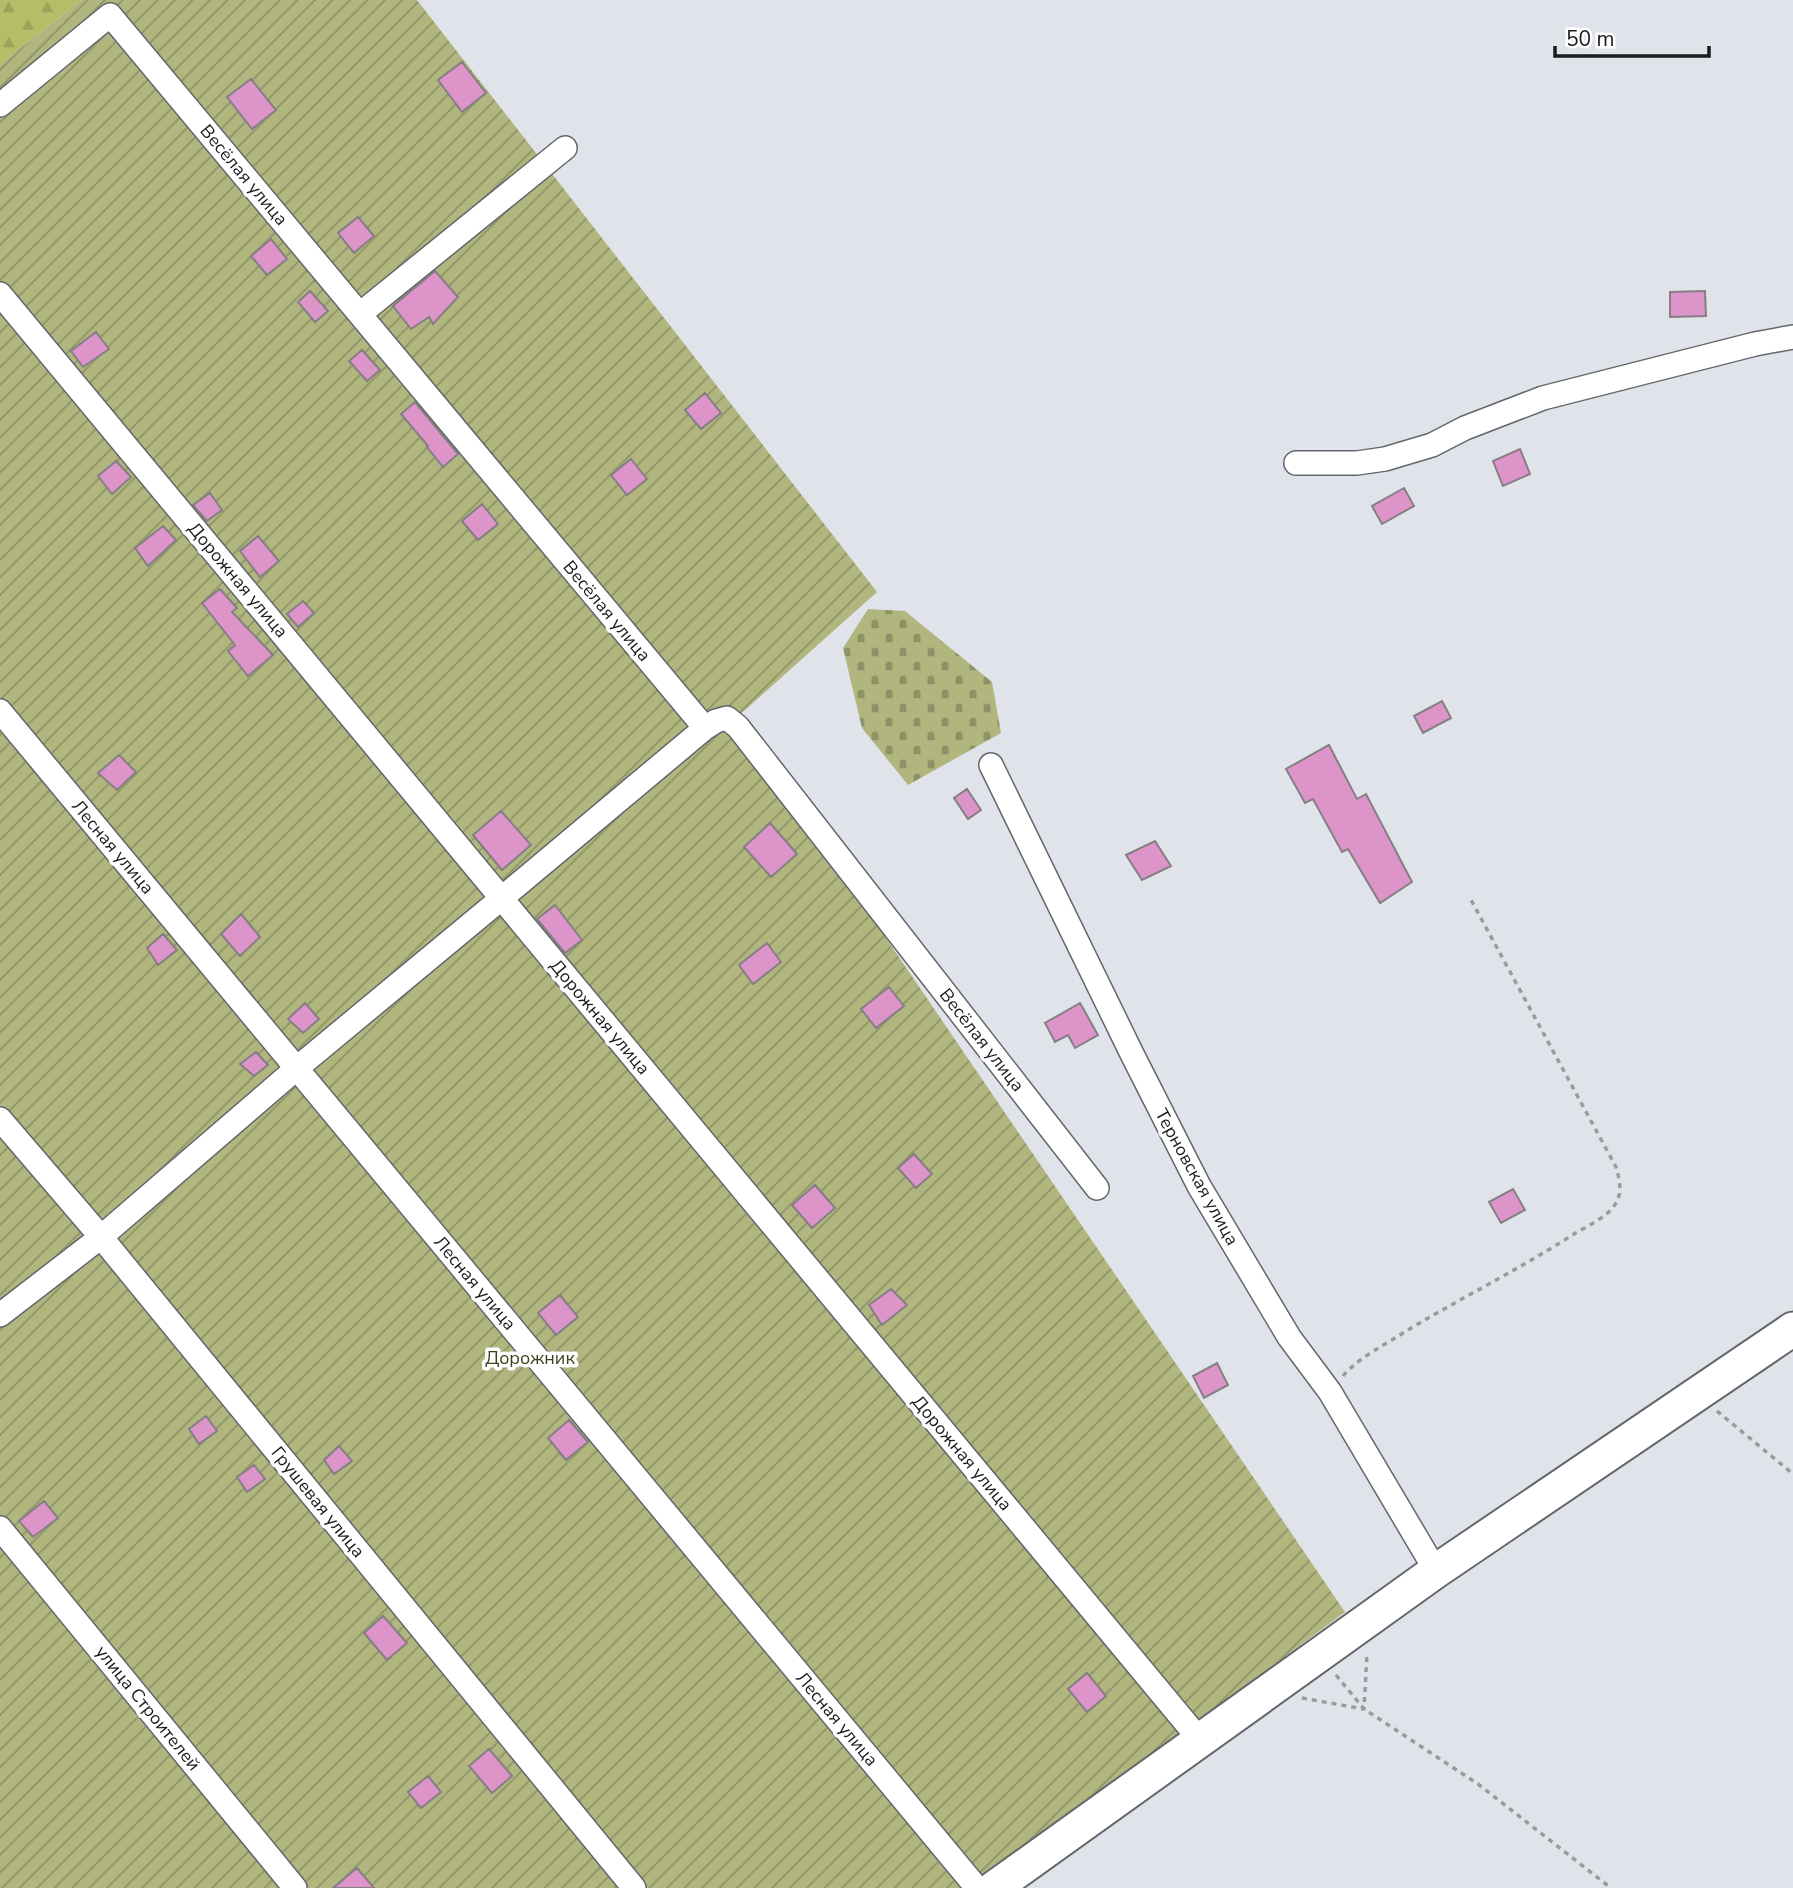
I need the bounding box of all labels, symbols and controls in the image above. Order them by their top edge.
scale bar [1555,14,1709,58]
text: 50 m [1566,25,1615,53]
street label: Весёлая улица [195,119,293,231]
street label: Дорожная улица [183,517,293,643]
street label: Весёлая улица [558,555,656,667]
street label: Лесная улица [66,795,160,899]
street label: Дорожная улица [545,954,655,1080]
street label: Весёлая улица [934,983,1030,1097]
street label: Терновская улица [1149,1104,1245,1250]
street label: Лесная улица [428,1231,522,1335]
park label: Дорожник [485,1346,575,1370]
street label: Дорожная улица [907,1390,1017,1516]
street label: Грушевая улица [266,1441,370,1563]
street label: улица Строителей [90,1640,206,1776]
street label: Лесная улица [790,1667,884,1771]

